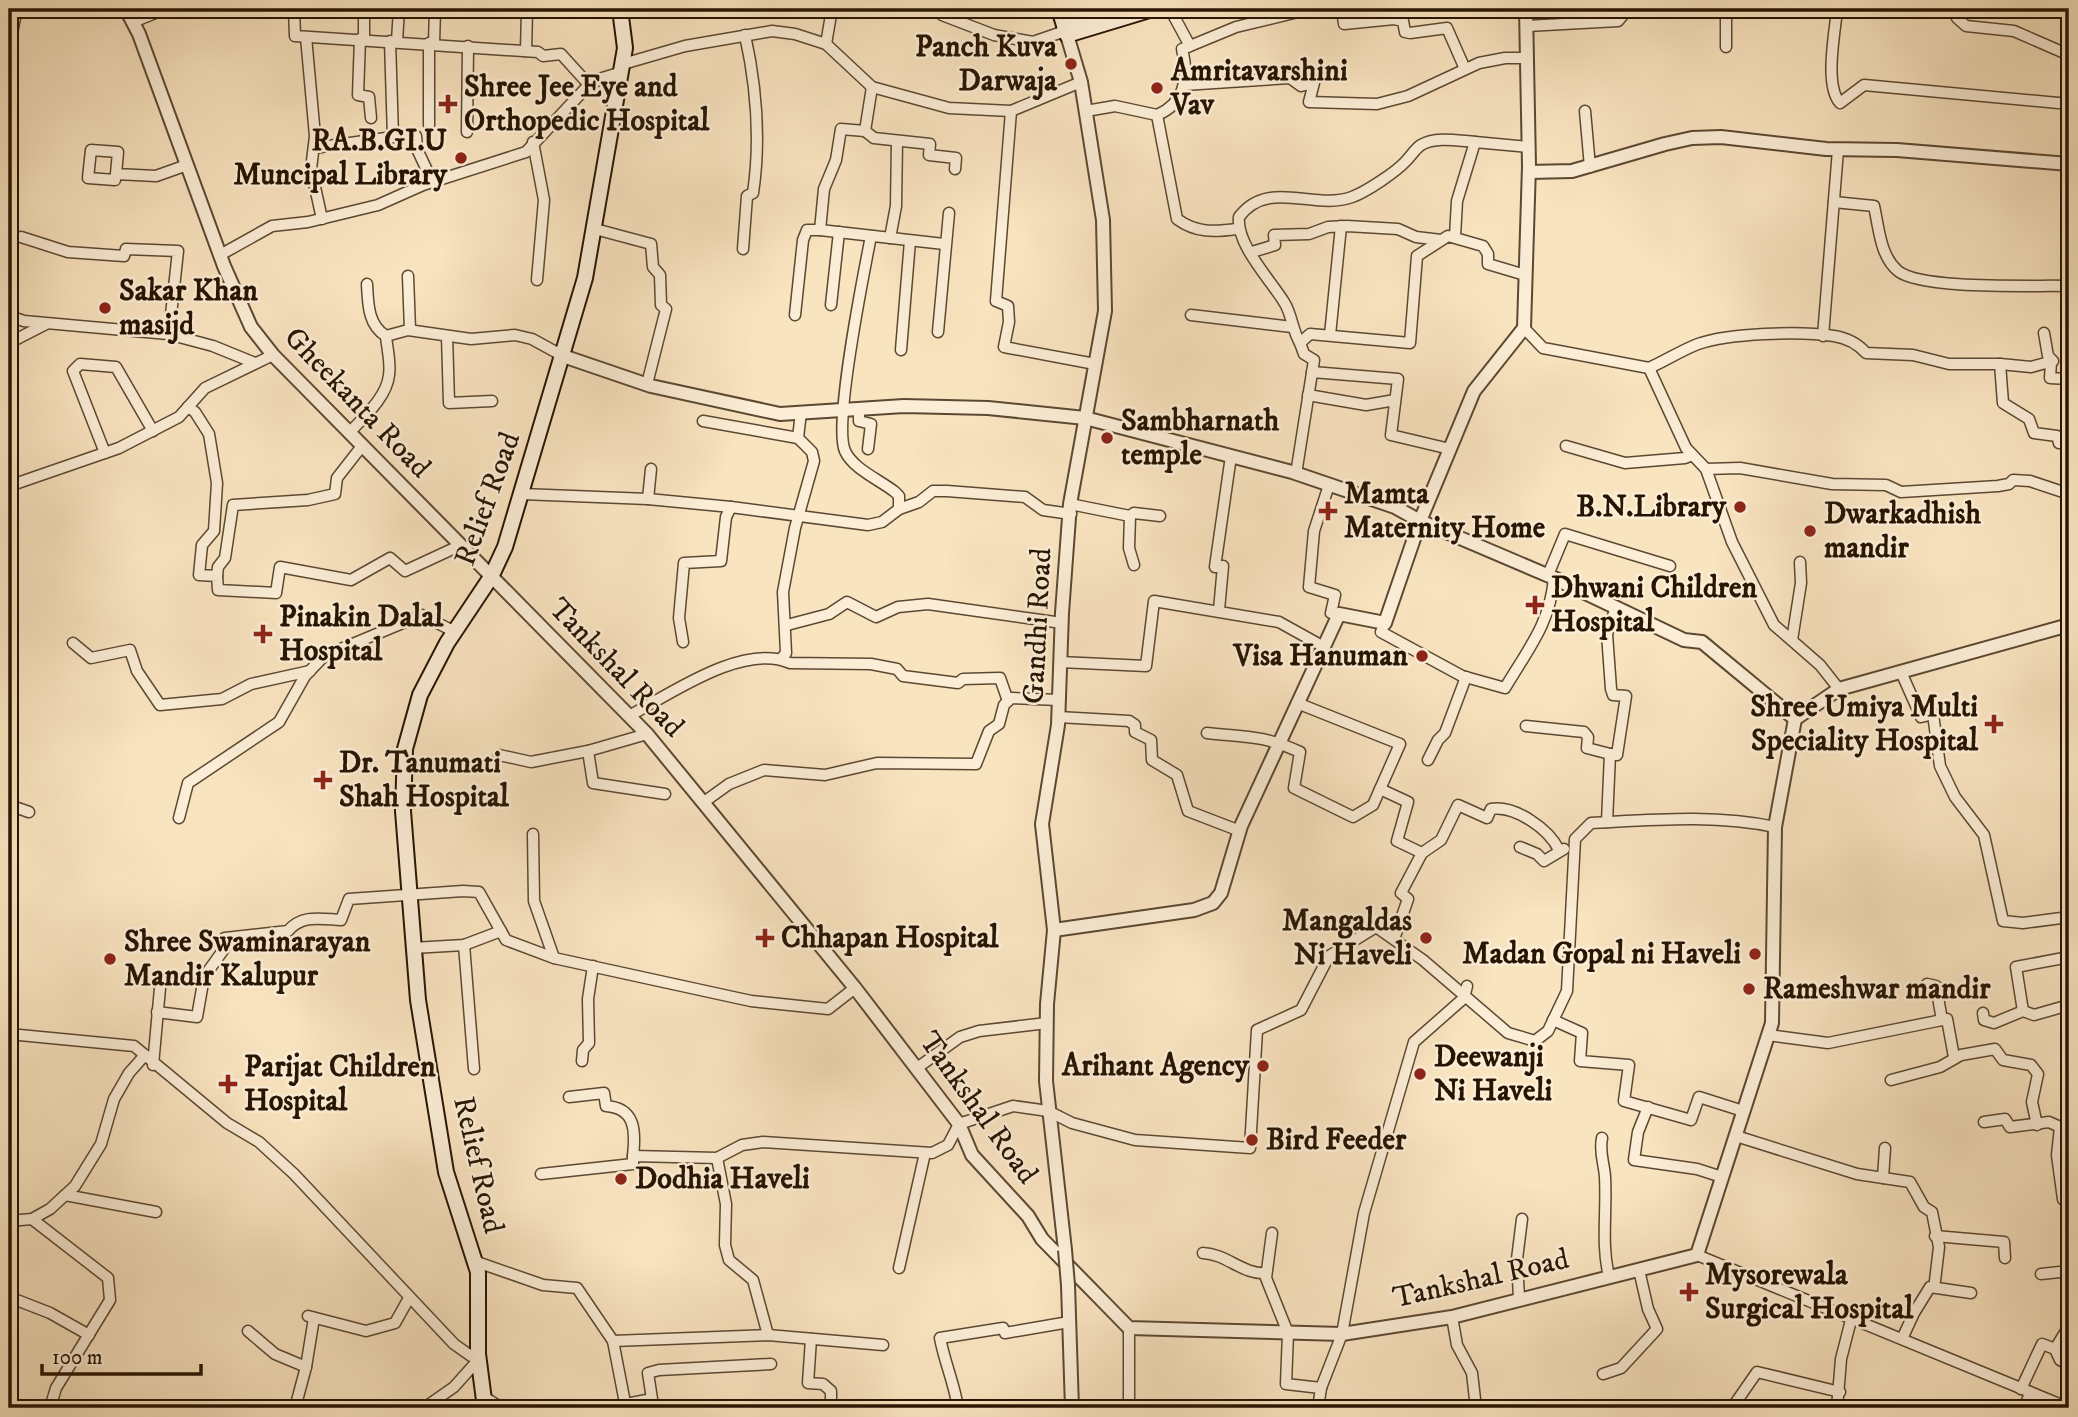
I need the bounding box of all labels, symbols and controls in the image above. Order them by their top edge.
place label: Panch Kuva Darwaja [915,29,1058,100]
place label: Amritavarshini Vav [1170,53,1348,124]
marker: Panch Kuva Darwaja [1063,56,1079,72]
place label: Shree Jee Eye and Orthopedic Hospital [464,69,710,140]
marker: Amritavarshini Vav [1149,80,1165,96]
marker: Shree Jee Eye and Orthopedic Hospital [438,94,458,114]
place label: RA.B.GI.U Muncipal Library [233,123,448,194]
marker: RA.B.GI.U Muncipal Library [453,150,469,166]
place label: Sakar Khan masijd [119,273,258,344]
marker: Sakar Khan masijd [97,300,113,316]
street label: Gheekanta Road [276,320,438,486]
place label: Sambharnath temple [1121,403,1279,474]
street label: Relief Road [447,427,529,571]
marker: Sambharnath temple [1099,430,1115,446]
place label: Mamta Maternity Home [1344,476,1546,547]
place label: B.N.Library [1576,489,1727,526]
place label: Dwarkadhish mandir [1824,496,1981,567]
marker: B.N.Library [1732,499,1748,515]
marker: Mamta Maternity Home [1318,501,1338,521]
marker: Dwarkadhish mandir [1802,523,1818,539]
street label: Gandhi Road [1015,547,1061,705]
place label: Dhwani Children Hospital [1551,570,1757,641]
street label: Tankshal Road [540,591,692,745]
marker: Dhwani Children Hospital [1525,595,1545,615]
place label: Pinakin Dalal Hospital [279,599,444,670]
marker: Pinakin Dalal Hospital [253,624,273,644]
place label: Visa Hanuman [1232,638,1408,675]
marker: Visa Hanuman [1414,648,1430,664]
place label: Shree Umiya Multi Speciality Hospital [1750,689,1979,760]
marker: Shree Umiya Multi Speciality Hospital [1984,714,2004,734]
place label: Dr. Tanumati Shah Hospital [339,745,510,816]
marker: Dr. Tanumati Shah Hospital [313,770,333,790]
place label: Mangaldas Ni Haveli [1282,903,1412,974]
place label: Chhapan Hospital [781,920,999,957]
place label: Shree Swaminarayan Mandir Kalupur [124,924,371,995]
marker: Chhapan Hospital [755,928,775,948]
marker: Mangaldas Ni Haveli [1418,930,1434,946]
place label: Madan Gopal ni Haveli [1462,936,1741,973]
marker: Madan Gopal ni Haveli [1747,946,1763,962]
marker: Shree Swaminarayan Mandir Kalupur [102,951,118,967]
place label: Rameshwar mandir [1763,971,1991,1008]
marker: Rameshwar mandir [1741,981,1757,997]
street label: Tankshal Road [910,1025,1046,1191]
place label: Deewanji Ni Haveli [1434,1039,1552,1110]
place label: Arihant Agency [1061,1048,1250,1085]
place label: Parijat Children Hospital [244,1049,436,1120]
marker: Arihant Agency [1255,1058,1271,1074]
marker: Deewanji Ni Haveli [1412,1066,1428,1082]
marker: Parijat Children Hospital [218,1074,238,1094]
street label: Relief Road [444,1093,512,1237]
place label: Bird Feeder [1266,1122,1407,1159]
marker: Bird Feeder [1244,1132,1260,1148]
place label: Dodhia Haveli [635,1161,810,1198]
marker: Dodhia Haveli [613,1171,629,1187]
street label: Tankshal Road [1389,1241,1573,1317]
place label: Mysorewala Surgical Hospital [1705,1257,1914,1328]
marker: Mysorewala Surgical Hospital [1679,1282,1699,1302]
scale bar [42,1333,201,1377]
text: 100 m [52,1345,103,1371]

